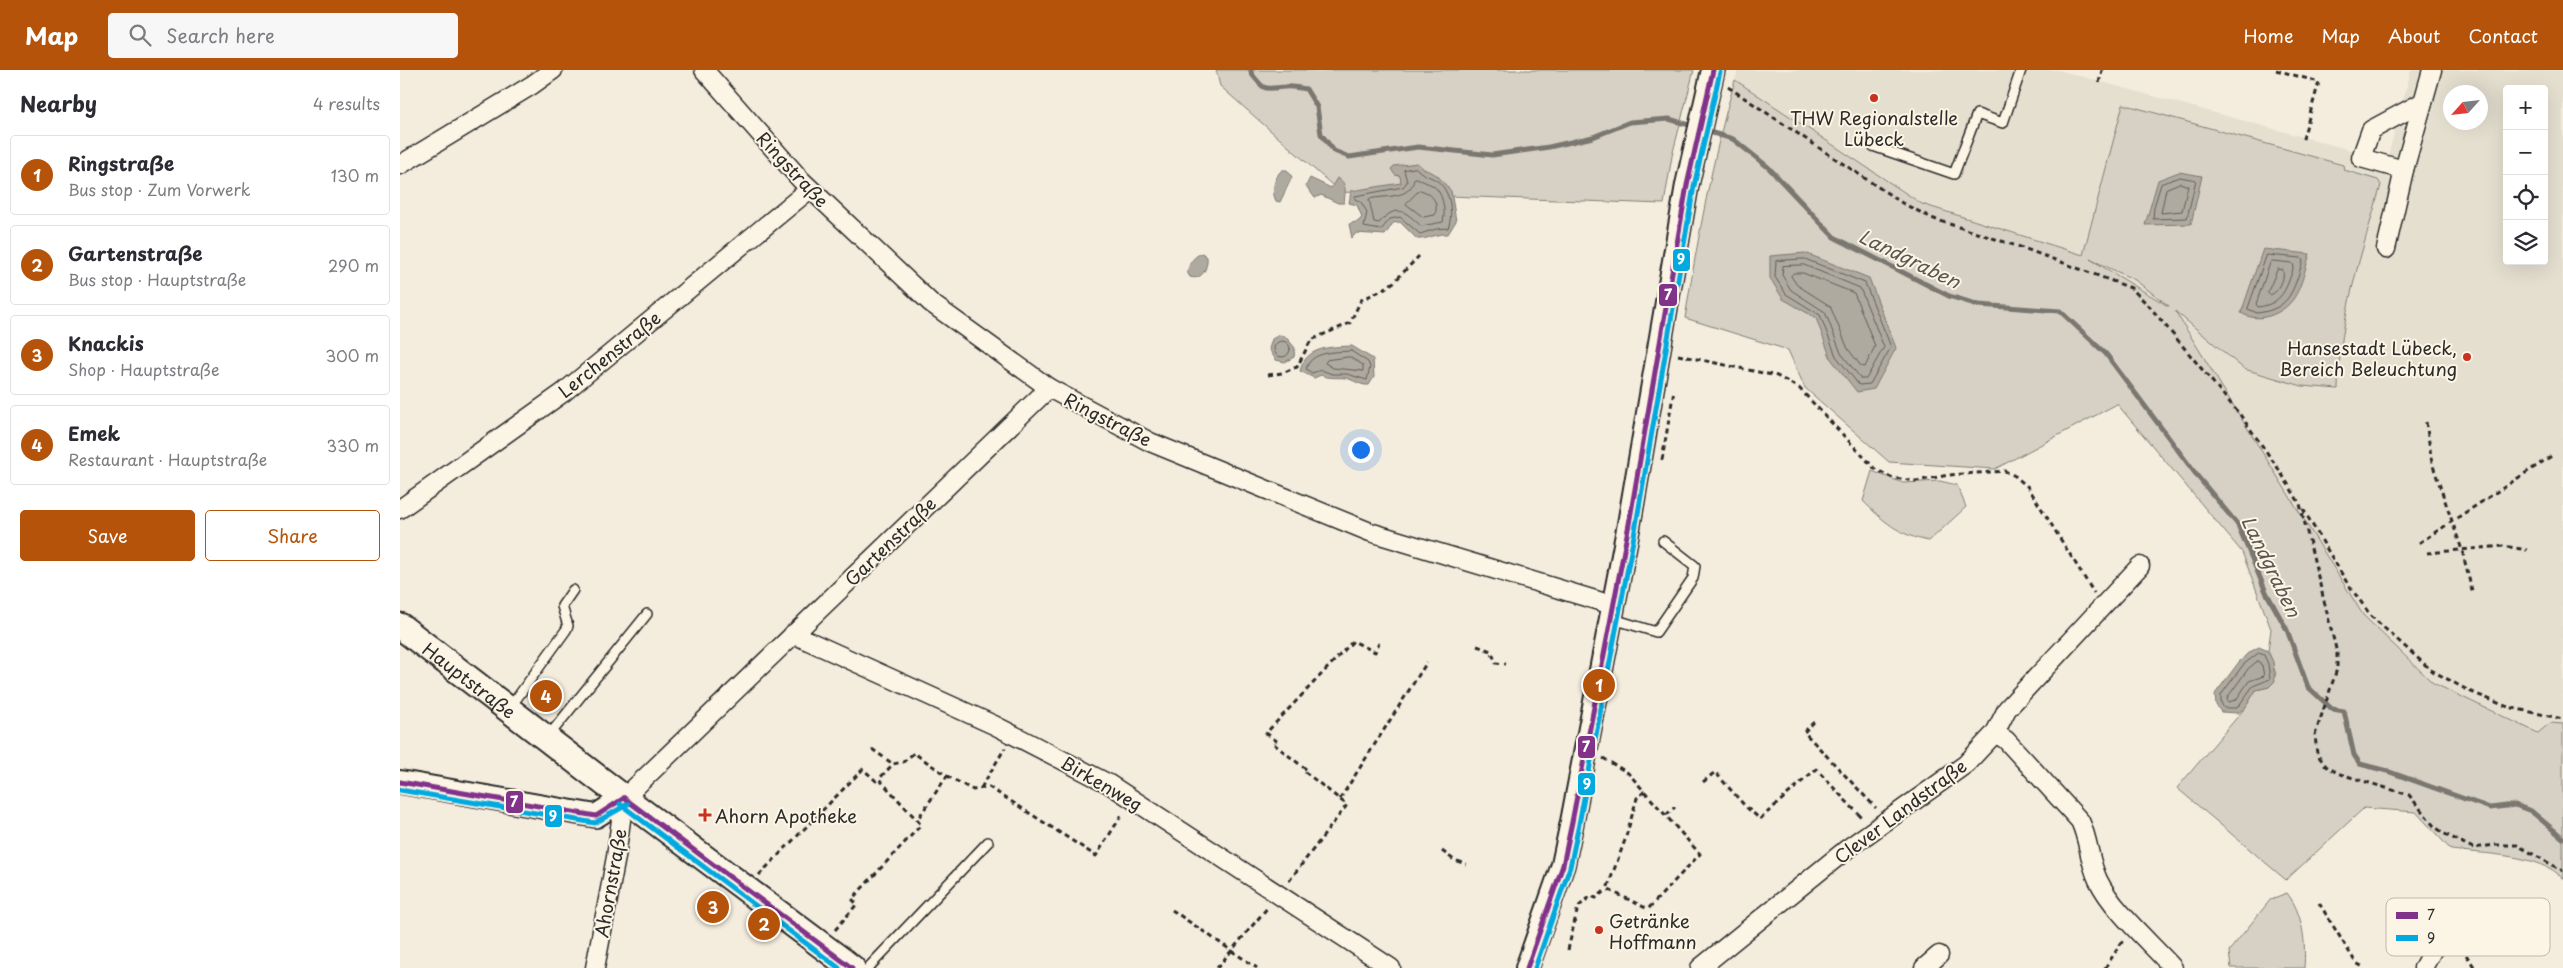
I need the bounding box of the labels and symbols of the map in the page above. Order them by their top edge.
north arrow [2443,85,2488,130]
marker: THW Regionalstelle Lübeck [1868,92,1880,104]
place label: THW Regionalstelle Lübeck [1790,104,1958,152]
street label: Ringstraße [751,125,835,213]
water label: Landgraben [1855,221,1966,295]
line badge: 9 [1672,248,1691,272]
text: 9 [1677,248,1685,269]
line badge: 7 [1658,283,1678,307]
text: 7 [1664,284,1673,305]
street label: Lerchenstraße [552,304,666,404]
place label: Hansestadt Lübeck, Bereich Beleuchtung [2279,334,2457,382]
marker: Hansestadt Lübeck, Bereich Beleuchtung [2461,351,2473,363]
street label: Ringstraße [1059,385,1157,453]
your location [1348,437,1374,463]
street label: Gartenstraße [838,490,942,592]
water label: Landgraben [2235,511,2309,622]
street label: Hauptstraße [417,635,522,724]
pin: 1 [1583,666,1615,704]
pin: 4 [530,677,562,715]
line badge: 7 [1577,735,1596,759]
text: 7 [1582,736,1591,757]
street label: Birkenweg [1056,749,1148,817]
street label: Clever Landstraße [1828,752,1972,870]
line badge: 9 [1577,772,1596,796]
text: 9 [1583,773,1591,794]
line badge: 7 [505,790,524,814]
text: 7 [510,791,519,812]
place label: Ahorn Apotheke [715,802,857,829]
line badge: 9 [544,804,563,828]
text: 9 [549,805,557,826]
marker: Ahorn Apotheke [699,809,711,821]
street label: Ahornstraße [587,826,633,940]
pin: 3 [697,888,729,926]
legend [2386,898,2550,956]
text: 7 [2427,904,2435,925]
pin: 2 [748,905,780,943]
place label: Getränke Hoffmann [1609,907,1697,955]
marker: Getränke Hoffmann [1593,924,1605,936]
text: 9 [2427,927,2435,948]

